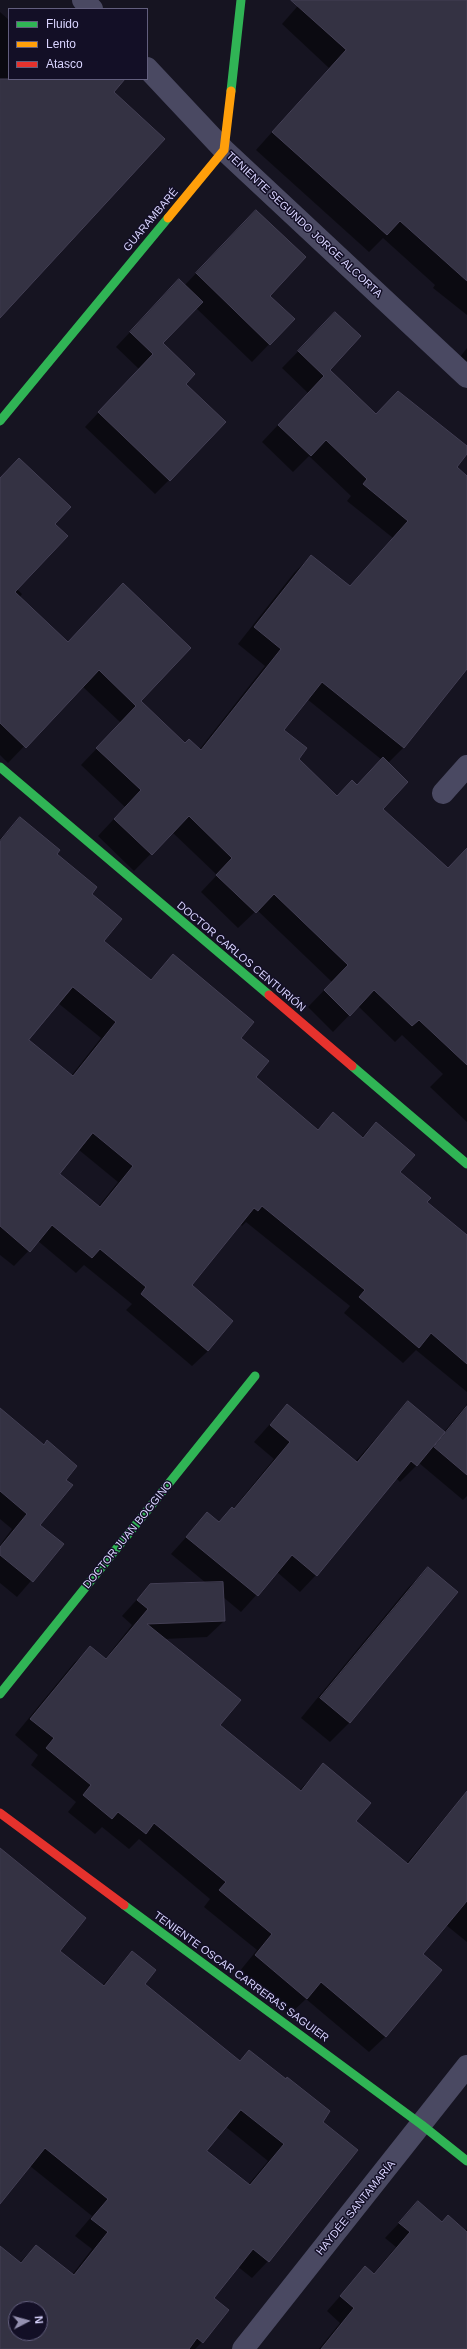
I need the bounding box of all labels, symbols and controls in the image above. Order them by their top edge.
legend [8,8,148,80]
text: Fluido [46,17,79,31]
text: Lento [46,37,76,51]
text: Atasco [46,57,83,71]
street label: TENIENTE SEGUNDO JORGE ALCORTA [223,149,385,301]
street label: GUARAMBARÉ [121,186,181,254]
street label: DOCTOR CARLOS CENTURIÓN [174,899,308,1015]
street label: DOCTOR JUAN BOGGINO [80,1478,176,1592]
street label: TENIENTE OSCAR CARRERAS SAGUIER [151,1909,331,2045]
street label: HAYDÉE SANTAMARÍA [314,2158,398,2258]
north arrow [8,2301,48,2341]
text: N [33,2315,45,2324]

